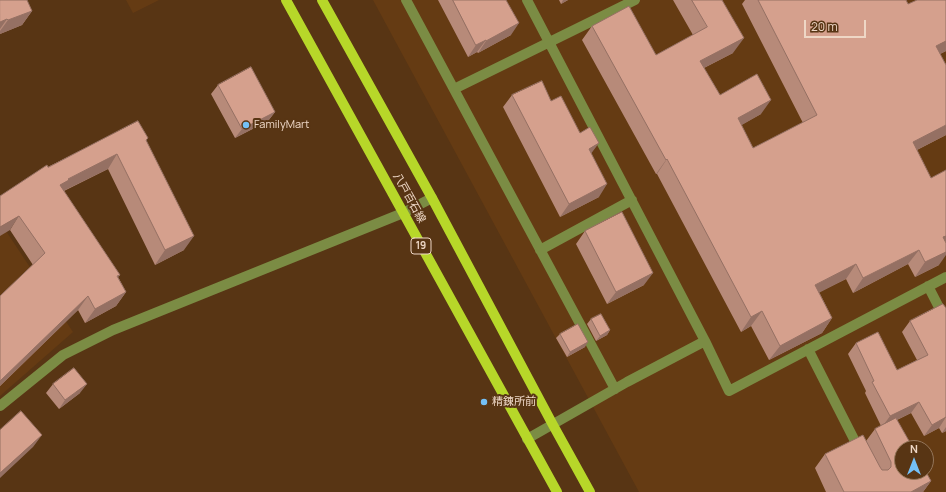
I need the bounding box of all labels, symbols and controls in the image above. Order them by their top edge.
scale bar [806,12,868,38]
text: 20 m [811,18,838,35]
place label: FamilyMart [254,118,309,132]
marker: FamilyMart [241,120,251,130]
street label: 八戸百石線 [390,171,428,225]
road number: 19 [411,238,431,254]
place label: 精錬所前 [492,395,536,409]
marker: 精錬所前 [479,397,489,407]
north arrow [894,440,934,480]
text: N [910,441,918,456]

